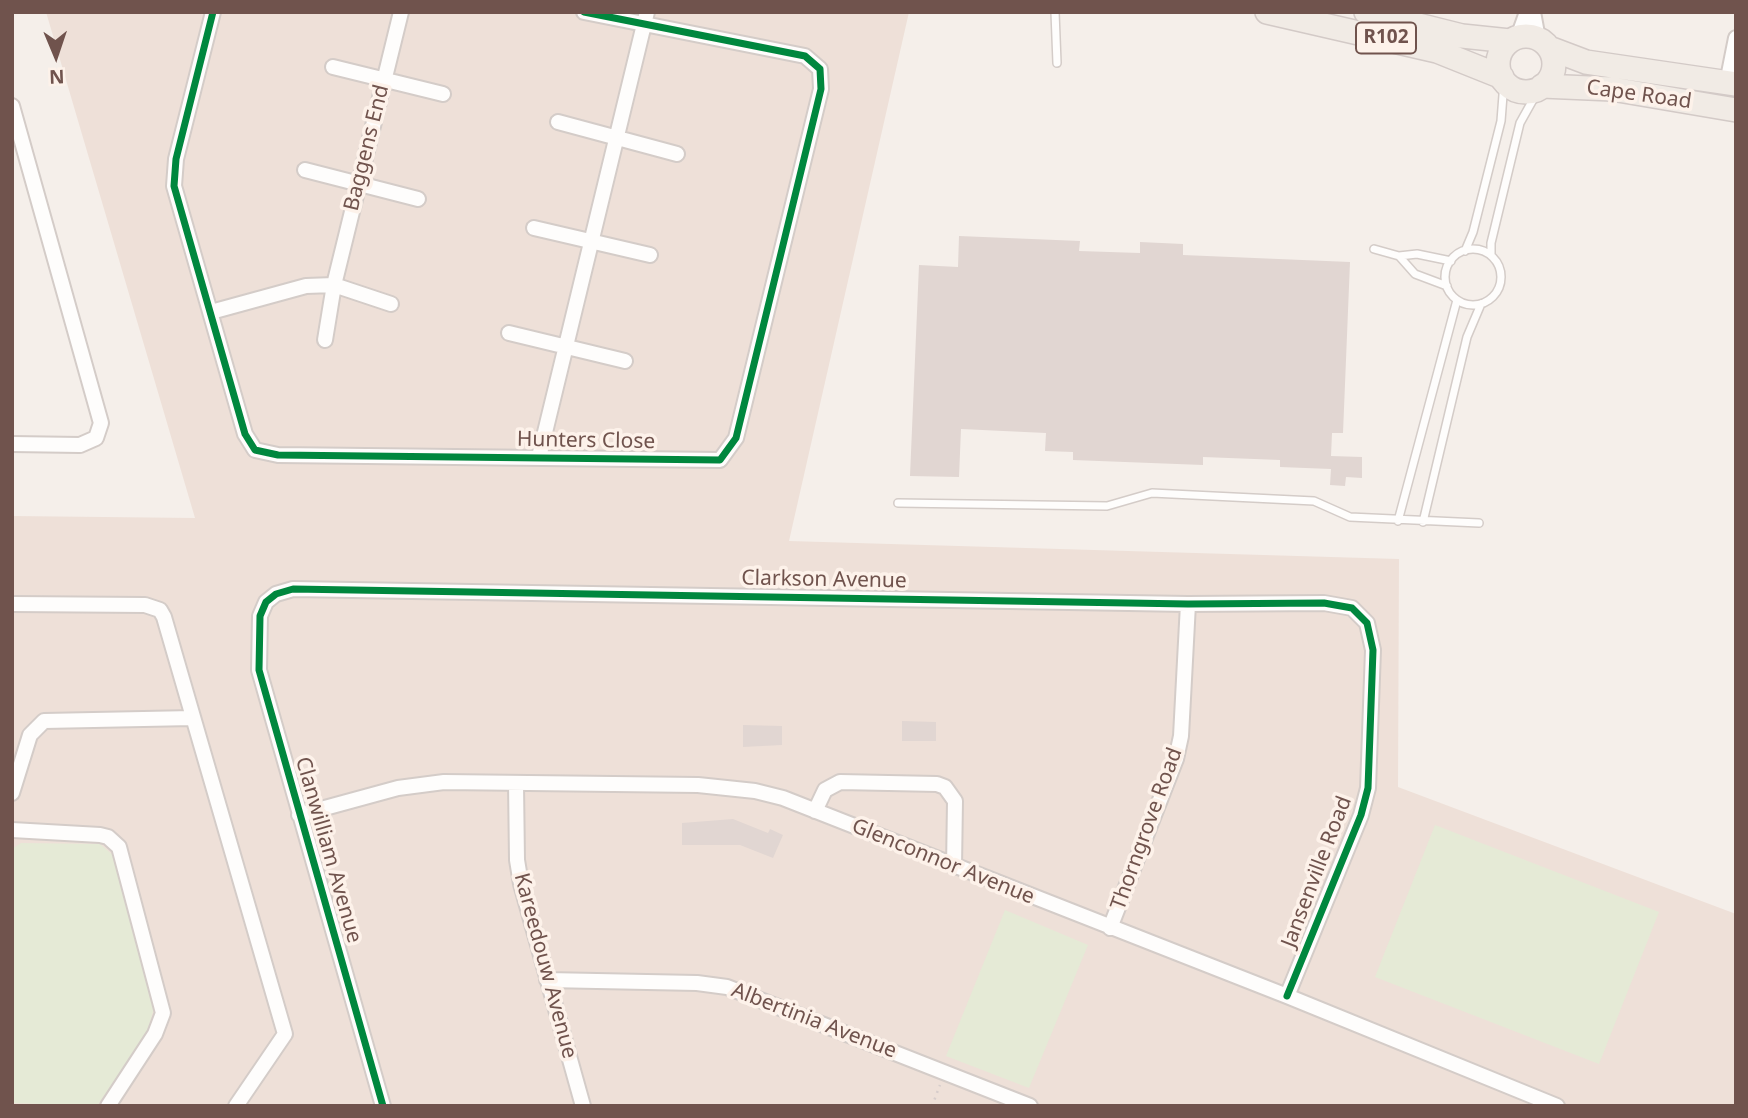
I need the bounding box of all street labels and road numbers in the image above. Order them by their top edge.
road number: R102 [1356,22,1416,54]
street label: Cape Road [1585,75,1693,115]
street label: Baggens End [339,82,395,214]
street label: Hunters Close [517,427,655,455]
street label: Clarkson Avenue [741,566,907,594]
street label: Thorngrove Road [1106,744,1188,914]
street label: Clanwilliam Avenue [289,754,367,946]
street label: Jansenville Road [1277,793,1357,951]
street label: Glenconnor Avenue [848,814,1038,910]
street label: Kareedouw Avenue [508,870,582,1062]
street label: Albertinia Avenue [728,978,900,1064]

